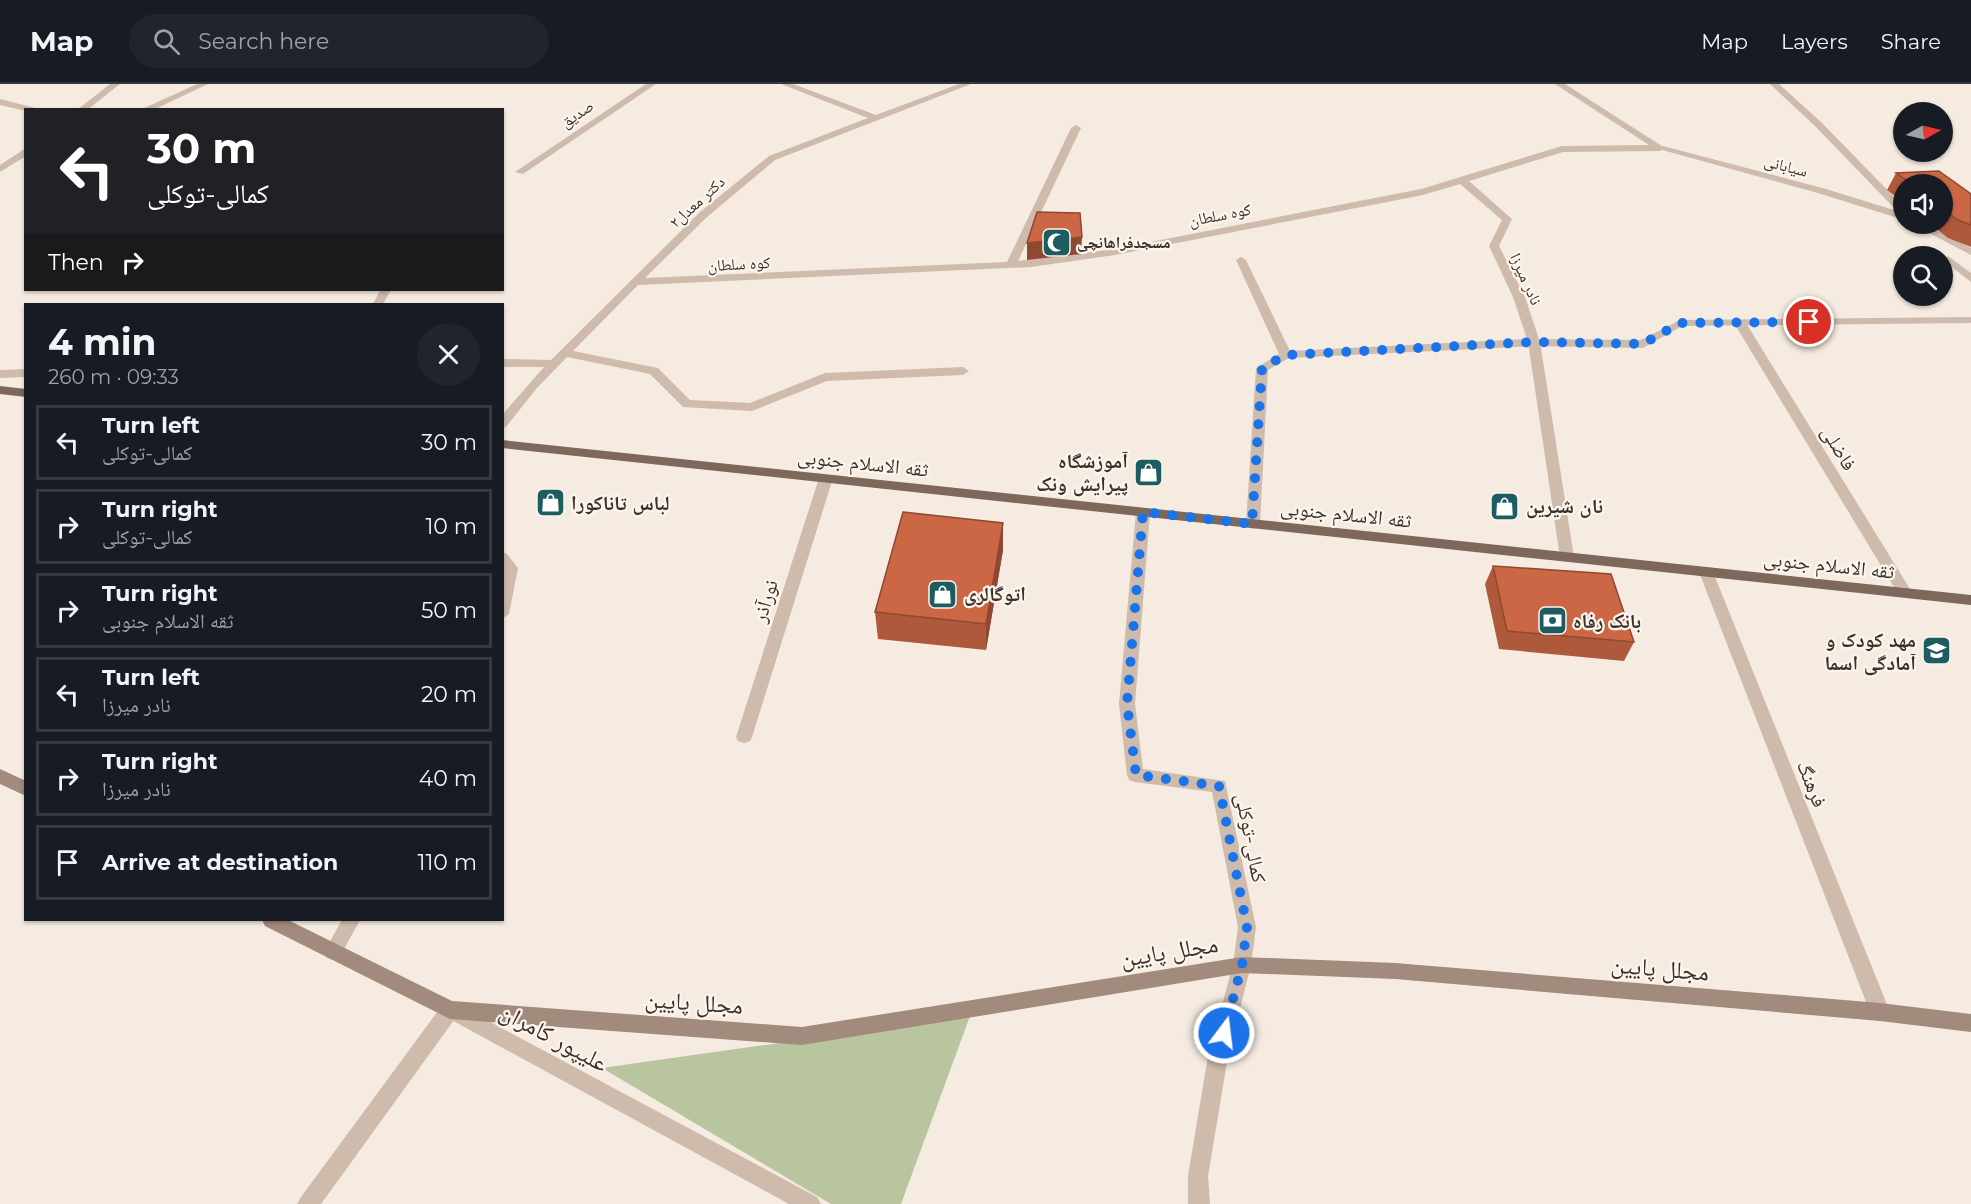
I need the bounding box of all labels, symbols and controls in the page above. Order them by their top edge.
search box [129,14,549,68]
text: Map [30,24,93,58]
icon: search [150,25,183,58]
text: Search here [198,28,329,55]
text: Map [1701,29,1748,54]
text: Layers [1781,29,1848,54]
text: Share [1881,29,1941,54]
street label: صدیق [557,96,598,133]
north arrow [1893,102,1953,162]
map controls [1893,102,1953,306]
text: 30 m [147,122,256,174]
icon: left [48,132,126,210]
street label: سیابانی [1762,151,1810,182]
street label: دکتر معدل۲ [665,172,729,233]
button: sound [1893,174,1953,234]
text: کمالی-توکلی [147,177,269,210]
street label: کوه سلطان [1187,200,1253,231]
mosque icon: مسجدفراهانچی [1040,226,1072,258]
place label: مسجدفراهانچی [1077,233,1171,252]
icon: right [116,246,149,279]
button: search [1893,246,1953,306]
text: Then [48,249,104,276]
street label: نادر میرزا [1506,250,1546,308]
street label: کوه سلطان [707,253,771,276]
pin [1783,296,1834,347]
icon: arrive [1792,305,1825,338]
text: 4 min [48,320,156,364]
button: close [417,323,480,386]
text: 260 m · 09:33 [48,365,179,389]
text: Turn left [102,412,200,439]
street label: فاضلی [1816,421,1862,475]
icon: left [51,426,84,459]
text: 30 m [421,429,477,456]
text: کمالی-توکلی [102,441,192,465]
street label: ثقه الاسلام جنوبی [796,444,930,484]
place label: آموزشگاه پیرایش ونک [1036,449,1128,497]
shop icon: آموزشگاه پیرایش ونک [1133,456,1165,488]
shop icon: لباس تاناکورا [534,487,566,519]
shop icon: نان شیرین [1489,490,1521,522]
place label: لباس تاناکورا [571,491,670,515]
place label: نان شیرین [1526,494,1603,519]
street label: ثقه الاسلام جنوبی [1279,495,1413,535]
text: Turn right [102,496,217,523]
icon: right [51,510,84,543]
text: 10 m [425,513,477,540]
text: کمالی-توکلی [102,525,192,549]
street label: ثقه الاسلام جنوبی [1762,546,1896,586]
street label: نورآذر [747,577,783,626]
shop icon: اتوگالری [927,578,959,610]
text: Turn right [102,580,217,607]
place label: اتوگالری [964,582,1026,606]
icon: right [51,594,84,627]
text: 50 m [421,597,477,624]
bank icon: بانک رفاه [1536,605,1568,637]
text: ثقه الاسلام جنوبی [102,609,234,633]
place label: بانک رفاه [1573,609,1641,633]
place label: مهد کودک و آمادگی اسما [1824,628,1916,676]
school or university icon: مهد کودک و آمادگی اسما [1921,635,1953,667]
text: Turn left [102,664,200,691]
icon: left [51,678,84,711]
text: 20 m [421,681,477,708]
text: نادر میرزا [102,693,171,717]
text: Turn right [102,748,217,775]
street label: فرهنگ [1792,757,1832,811]
icon: right [51,762,84,795]
text: 40 m [419,765,477,792]
text: نادر میرزا [102,777,171,801]
street label: کمالی-توکلی [1231,791,1271,885]
icon: arrive [51,846,84,879]
text: Arrive at destination [102,849,338,876]
text: 110 m [417,849,477,876]
street label: مجلل پایین [1118,929,1220,973]
street label: مجلل پایین [1610,949,1710,987]
street label: مجلل پایین [644,984,744,1020]
street label: علیپور کامران [495,996,613,1078]
position arrow [1192,1001,1256,1065]

